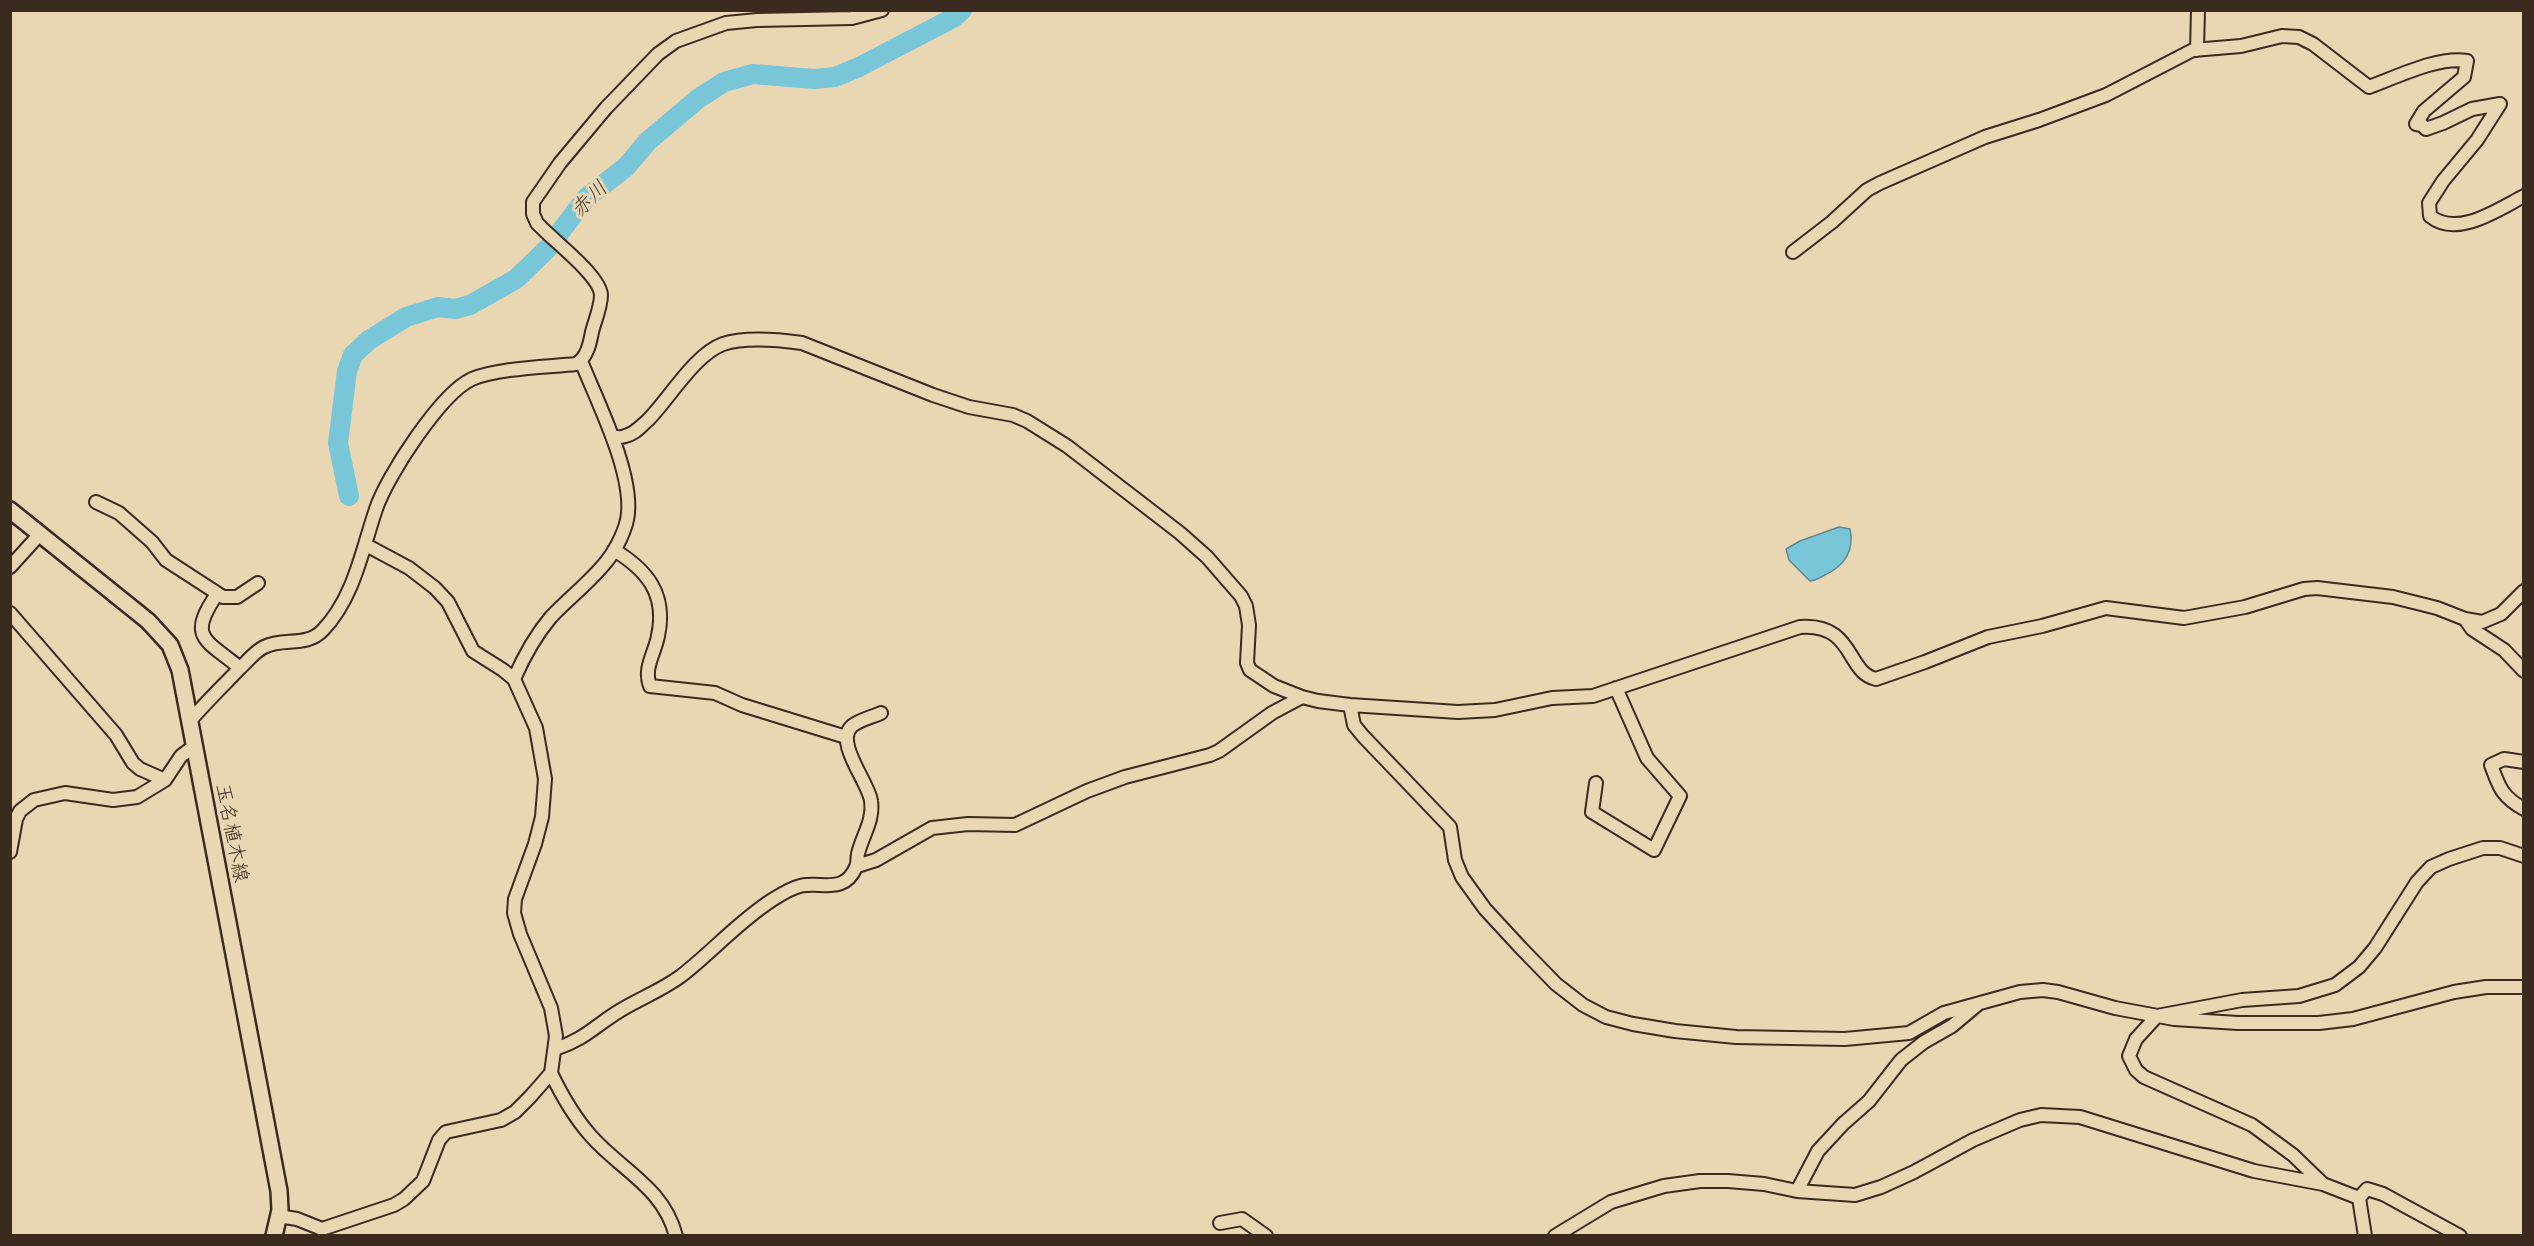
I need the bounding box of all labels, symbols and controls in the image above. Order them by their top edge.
water label: 赤川 [566,176,614,224]
street label: 玉名植木線 [210,782,252,884]

